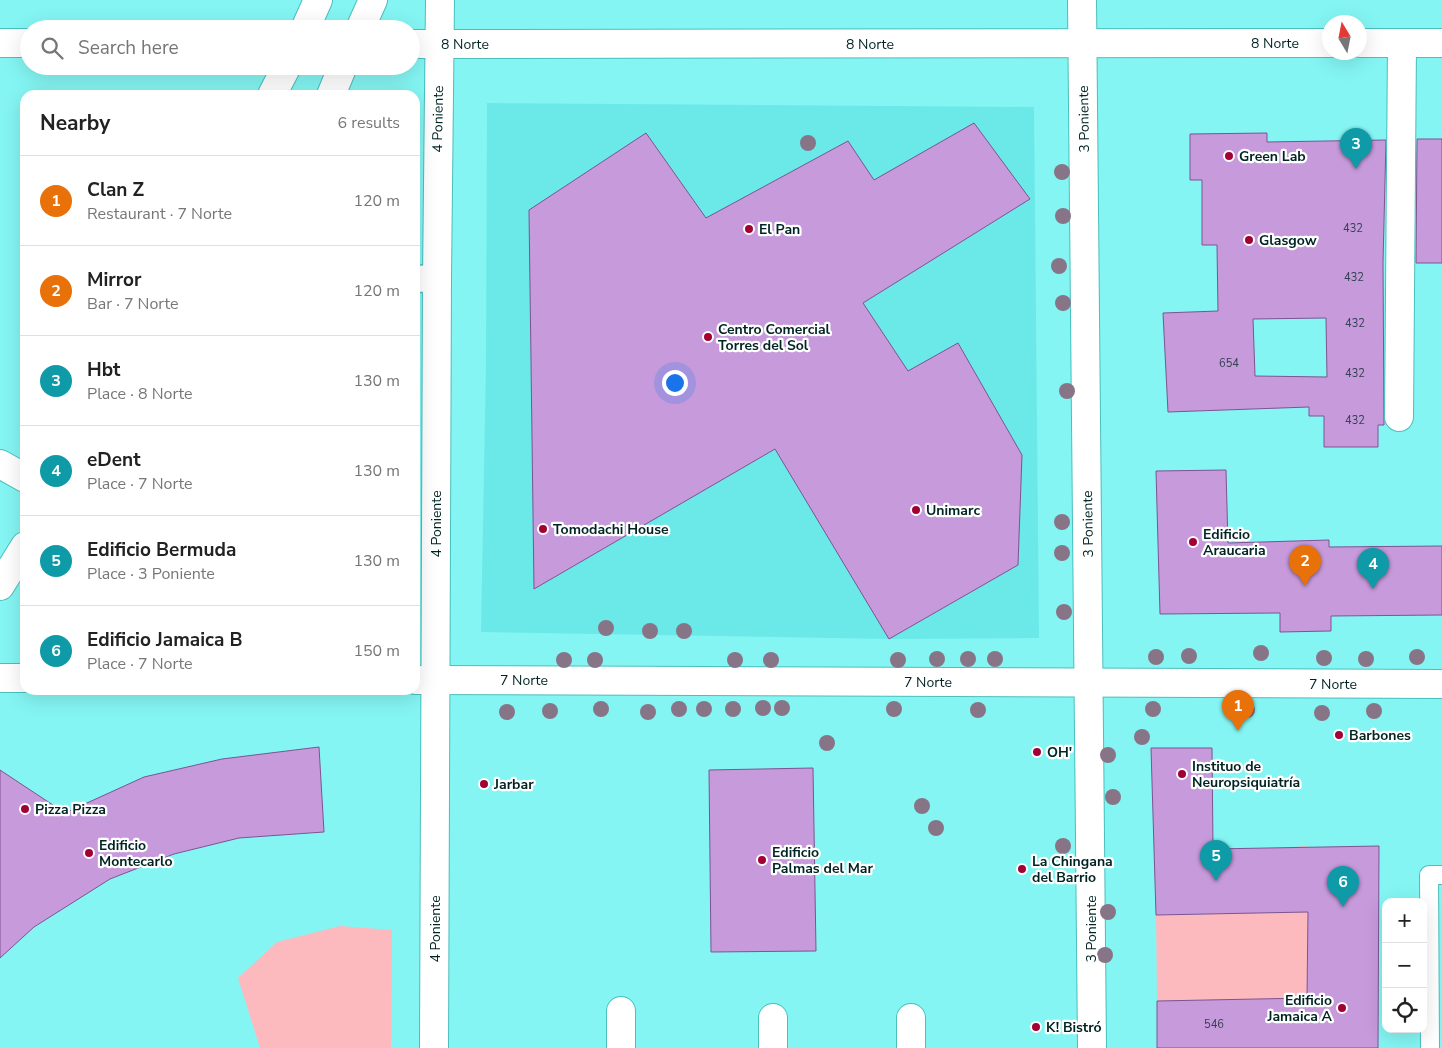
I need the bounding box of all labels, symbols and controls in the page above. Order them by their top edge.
north arrow [1322,15,1367,60]
search box [20,20,420,75]
icon: search [38,34,66,62]
street label: 8 Norte [1251,34,1299,53]
text: Search here [78,35,179,61]
street label: 8 Norte [441,35,489,54]
street label: 8 Norte [846,35,894,54]
street label: 4 Poniente [428,85,448,153]
street label: 3 Poniente [1074,85,1094,153]
text: Nearby [40,109,110,137]
text: 6 results [338,112,400,134]
pin: 3 [1340,128,1372,169]
place label: Green Lab [1239,147,1306,166]
marker: Green Lab [1223,150,1235,162]
text: Clan Z [87,177,144,203]
text: 1 [51,190,61,212]
text: 120 m [353,190,400,212]
text: Restaurant · 7 Norte [87,203,232,225]
place label: El Pan [759,220,800,239]
house number: 432 [1343,221,1363,236]
marker: El Pan [743,223,755,235]
place label: Glasgow [1259,231,1317,250]
marker: Glasgow [1243,234,1255,246]
text: Mirror [87,267,141,293]
house number: 432 [1344,270,1364,285]
text: 2 [51,280,61,302]
text: 120 m [353,280,400,302]
text: Bar · 7 Norte [87,293,179,315]
house number: 432 [1345,316,1365,331]
place label: Centro Comercial Torres del Sol [718,320,831,355]
marker: Centro Comercial Torres del Sol [702,331,714,343]
house number: 654 [1219,356,1239,371]
text: Hbt [87,357,120,383]
house number: 432 [1345,366,1365,381]
text: 3 [51,370,61,392]
text: 130 m [353,370,400,392]
your location [662,370,688,396]
text: Place · 8 Norte [87,383,193,405]
house number: 432 [1345,413,1365,428]
text: eDent [87,447,141,473]
text: 4 [51,460,61,482]
text: 130 m [353,460,400,482]
text: Place · 7 Norte [87,473,193,495]
street label: 4 Poniente [427,490,446,558]
street label: 3 Poniente [1078,490,1098,558]
place label: Unimarc [926,501,980,520]
marker: Unimarc [910,504,922,516]
place label: Tomodachi House [553,520,669,539]
marker: Tomodachi House [537,523,549,535]
place label: Edificio Araucaria [1203,525,1266,560]
marker: Edificio Araucaria [1187,536,1199,548]
text: Edificio Bermuda [87,537,236,563]
pin: 2 [1289,545,1321,586]
pin: 4 [1357,548,1389,589]
text: 5 [51,550,61,572]
text: 130 m [353,550,400,572]
text: Place · 3 Poniente [87,563,215,585]
text: Edificio Jamaica B [87,627,243,653]
text: 6 [51,640,61,662]
text: 150 m [353,640,400,662]
text: Place · 7 Norte [87,653,193,675]
street label: 7 Norte [500,671,548,690]
street label: 7 Norte [904,673,952,692]
street label: 7 Norte [1309,675,1357,694]
pin: 1 [1222,690,1254,731]
place label: Barbones [1349,726,1411,745]
marker: Barbones [1333,729,1345,741]
place label: OH' [1047,743,1072,762]
marker: OH' [1031,746,1043,758]
place label: Instituo de Neuropsiquiatría [1192,757,1300,792]
marker: Instituo de Neuropsiquiatría [1176,768,1188,780]
place label: Jarbar [493,775,534,794]
marker: Jarbar [478,778,490,790]
place label: Pizza Pizza [35,800,106,819]
marker: Pizza Pizza [19,803,31,815]
place label: Edificio Montecarlo [99,836,172,871]
pin: 5 [1200,840,1232,881]
place label: Edificio Palmas del Mar [772,843,874,878]
marker: Edificio Montecarlo [83,847,95,859]
place label: La Chingana del Barrio [1032,852,1113,887]
marker: Edificio Palmas del Mar [756,854,768,866]
marker: La Chingana del Barrio [1016,863,1028,875]
pin: 6 [1327,866,1359,907]
street label: 4 Poniente [426,895,445,963]
street label: 3 Poniente [1082,895,1101,963]
map controls [1382,898,1427,1033]
button: + [1382,898,1427,943]
button: − [1382,943,1427,988]
button: locate [1382,988,1427,1033]
place label: Edificio Jamaica A [1266,991,1333,1026]
marker: Edificio Jamaica A [1336,1002,1348,1014]
house number: 546 [1204,1017,1224,1032]
place label: K! Bistró [1046,1018,1102,1037]
marker: K! Bistró [1030,1021,1042,1033]

